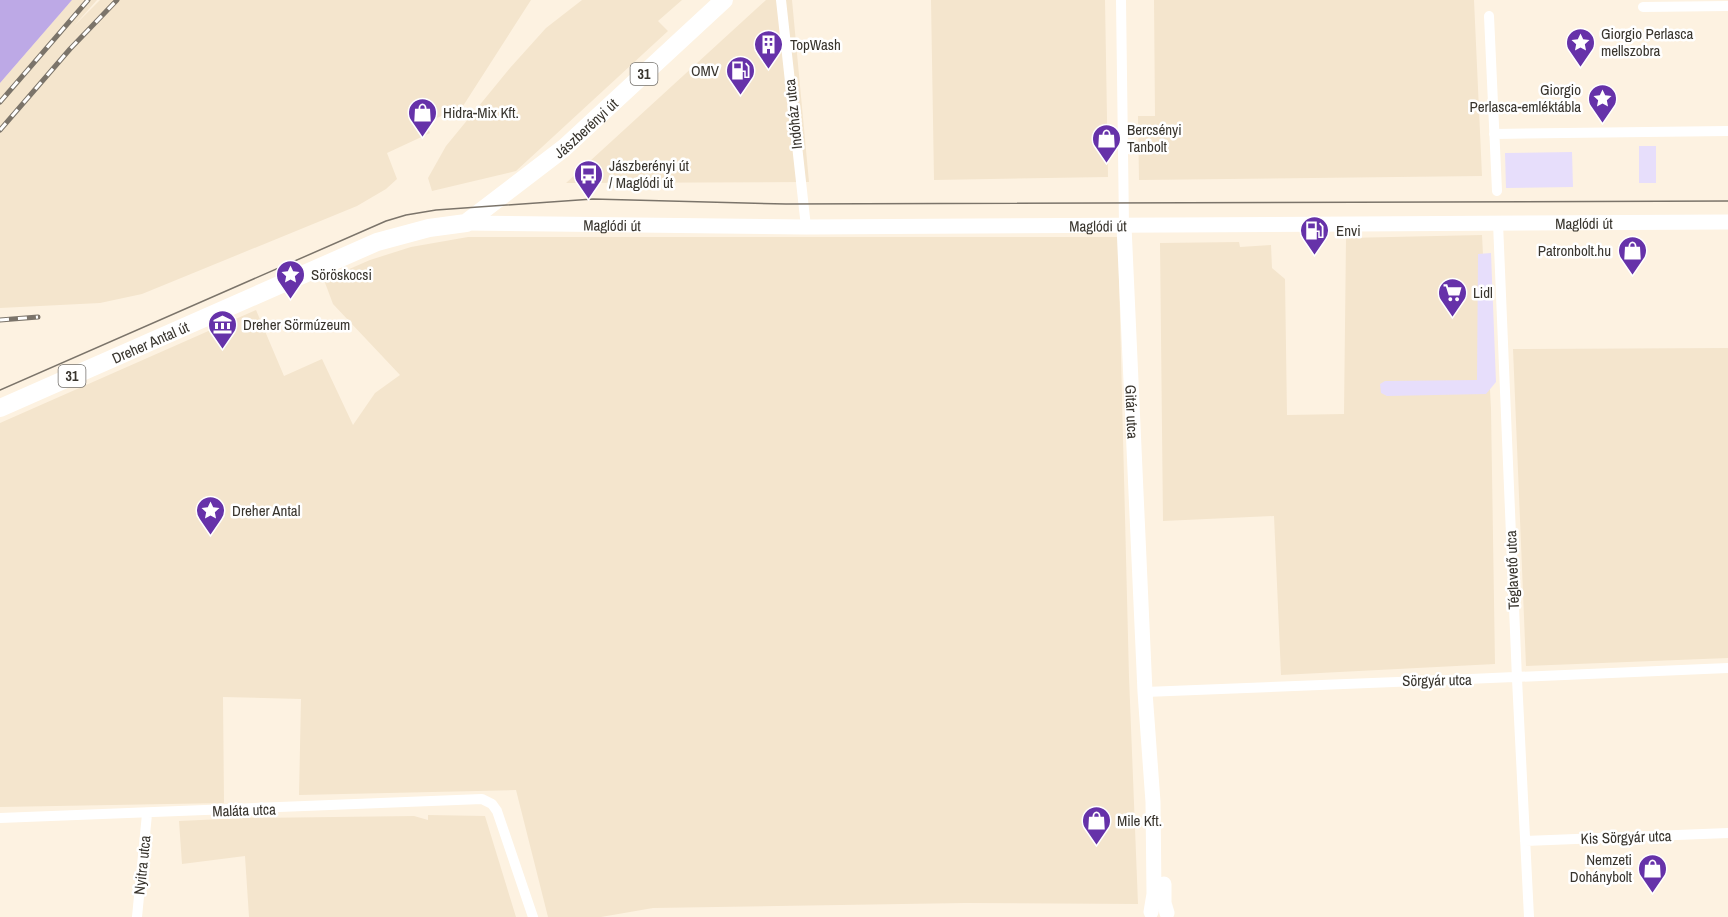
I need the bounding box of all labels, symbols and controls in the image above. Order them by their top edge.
place label: Giorgio Perlasca mellszobra [1601,23,1693,61]
place icon: Giorgio Perlasca mellszobra [1564,26,1596,68]
building icon: TopWash [753,28,785,70]
place label: TopWash [790,34,841,55]
fuel station icon: OMV [724,54,756,96]
place label: OMV [691,60,720,81]
road number: 31 [630,63,658,85]
street label: Indóház utca [779,78,807,150]
place label: Giorgio Perlasca-emléktábla [1470,79,1581,117]
place icon: Giorgio Perlasca-emléktábla [1586,82,1618,124]
street label: Jászberényi út [549,93,623,163]
shop icon: Hidra-Mix Kft. [406,96,438,138]
place label: Hidra-Mix Kft. [443,102,519,123]
place label: Bercsényi Tanbolt [1127,119,1182,157]
shop icon: Bercsényi Tanbolt [1090,122,1122,164]
place label: Jászberényi út / Maglódi út [609,155,690,193]
bus stop icon: Jászberényi út / Maglódi út [572,158,604,200]
street label: Maglódi út [1555,212,1613,233]
street label: Maglódi út [583,214,641,236]
fuel station icon: Envi [1299,214,1331,256]
street label: Maglódi út [1069,215,1127,236]
place label: Envi [1336,220,1361,241]
shop icon: Patronbolt.hu [1616,234,1648,276]
place label: Patronbolt.hu [1538,240,1611,261]
place icon: Söröskocsi [274,258,306,300]
place label: Söröskocsi [311,264,372,285]
supermarket icon: Lidl [1436,276,1468,318]
place label: Lidl [1473,282,1493,303]
museum icon: Dreher Sörmúzeum [206,308,238,350]
place label: Dreher Sörmúzeum [243,314,350,335]
street label: Dreher Antal út [108,316,192,368]
road number: 31 [58,365,86,387]
street label: Gitár utca [1121,384,1144,439]
place icon: Dreher Antal [195,494,227,536]
place label: Dreher Antal [232,500,300,521]
street label: Téglavető utca [1500,530,1524,610]
street label: Sörgyár utca [1402,669,1472,691]
street label: Maláta utca [212,798,276,822]
shop icon: Mile Kft. [1080,804,1112,846]
place label: Mile Kft. [1117,810,1162,831]
street label: Kis Sörgyár utca [1580,825,1672,849]
street label: Nyitra utca [128,834,156,896]
place label: Nemzeti Dohánybolt [1570,849,1633,887]
shop icon: Nemzeti Dohánybolt [1637,852,1669,894]

